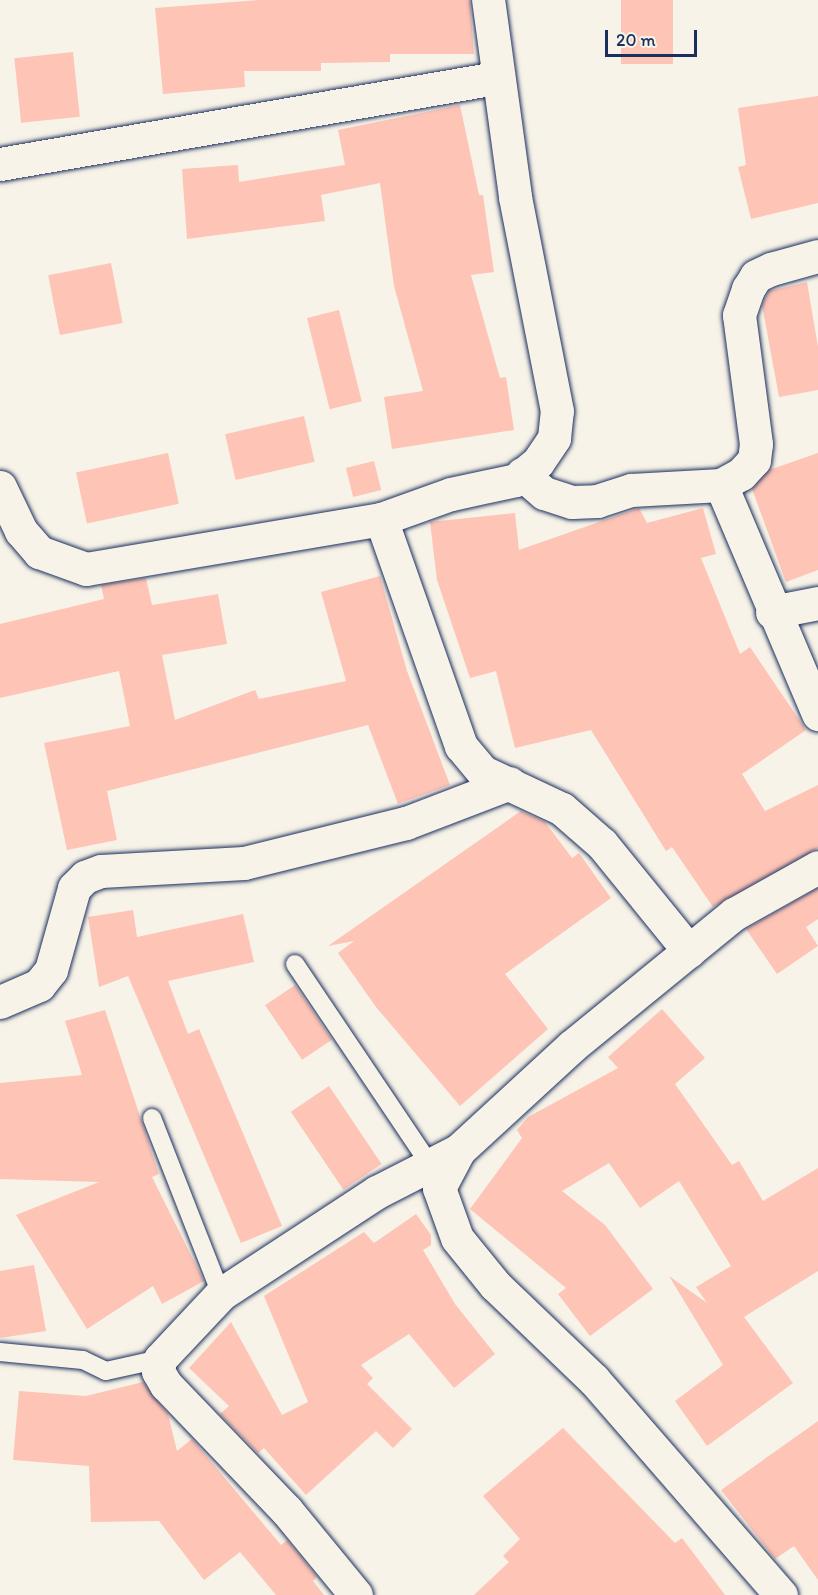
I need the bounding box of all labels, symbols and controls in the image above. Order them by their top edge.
scale bar [608,18,700,56]
text: 20 m [616,29,656,51]

